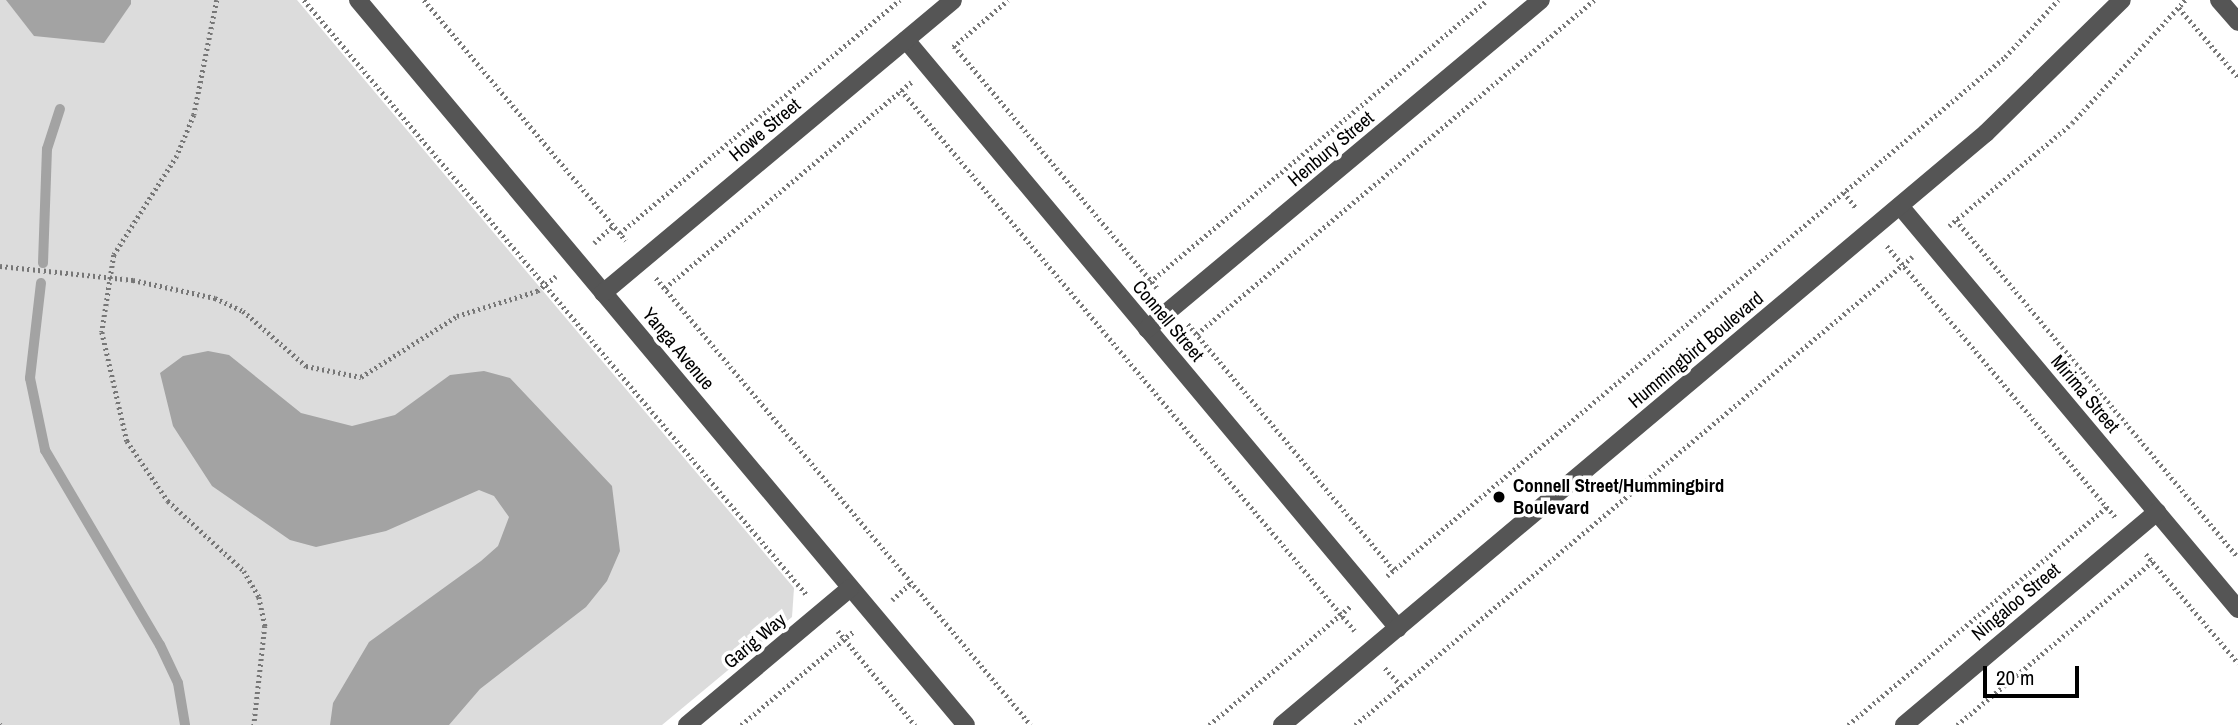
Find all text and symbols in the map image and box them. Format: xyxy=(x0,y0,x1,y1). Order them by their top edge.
street label: Howe Street xyxy=(725,94,805,166)
street label: Henbury Street xyxy=(1284,107,1378,191)
street label: Connell Street xyxy=(1128,276,1208,366)
street label: Hummingbird Boulevard xyxy=(1624,287,1768,413)
street label: Yanga Avenue xyxy=(637,303,719,395)
street label: Mirima Street xyxy=(2046,351,2124,437)
place label: Connell Street/Hummingbird Boulevard xyxy=(1513,475,1724,519)
marker: Connell Street/Hummingbird Boulevard xyxy=(1491,489,1507,505)
street label: Ningaloo Street xyxy=(1967,558,2065,646)
street label: Garig Way xyxy=(719,609,791,673)
scale bar xyxy=(1986,652,2082,696)
text: 20 m xyxy=(1996,663,2034,692)

